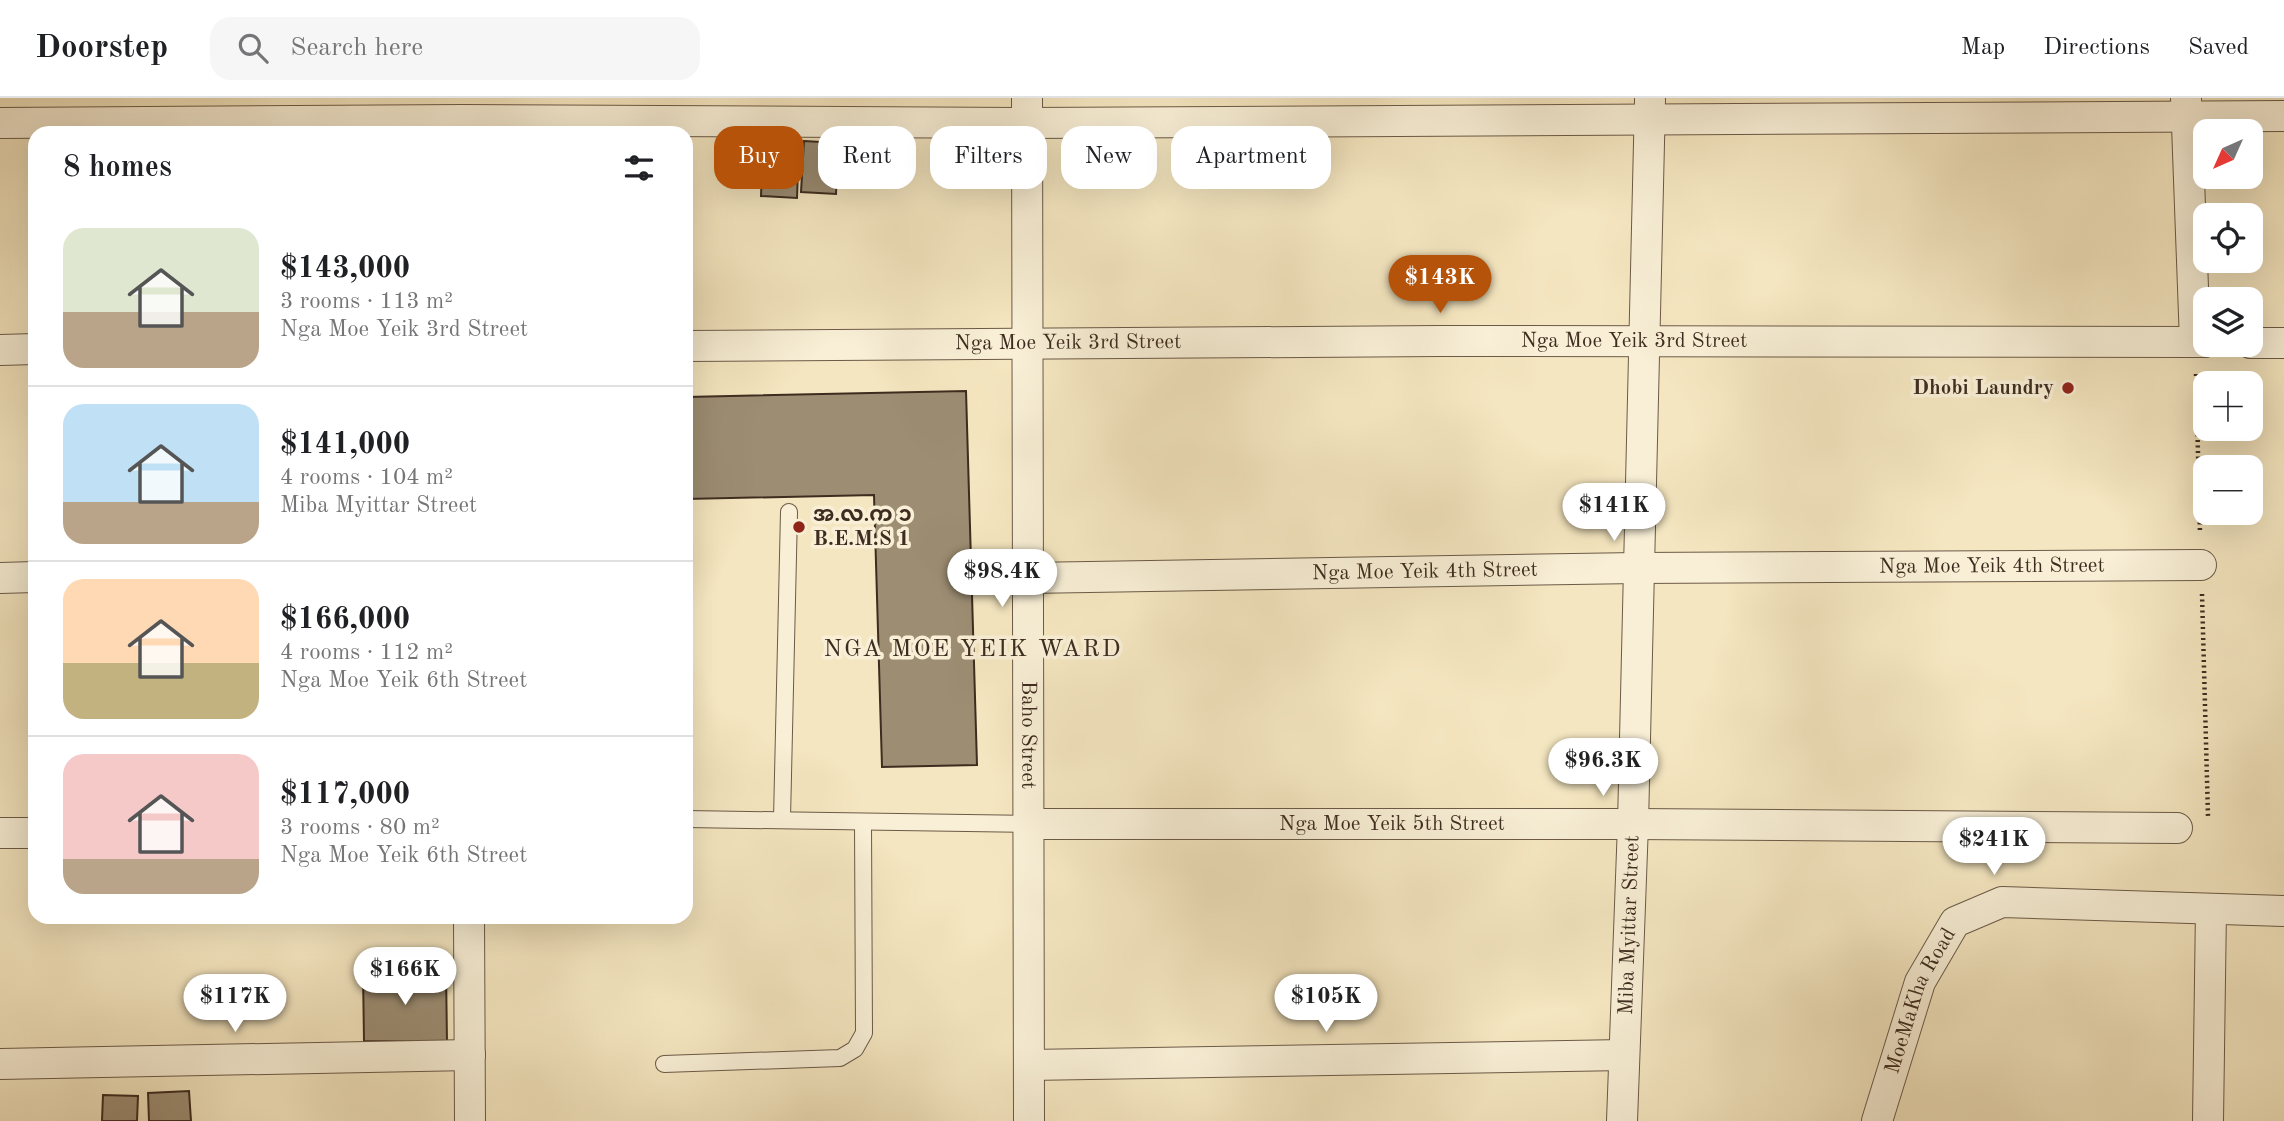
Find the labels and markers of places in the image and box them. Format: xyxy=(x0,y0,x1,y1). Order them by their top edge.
pin: $143K xyxy=(1391,256,1489,315)
place label: Dhobi Laundry xyxy=(1913,378,2054,399)
marker: Dhobi Laundry xyxy=(2060,380,2076,396)
pin: $141K xyxy=(1565,484,1663,543)
place label: အ.လ.က ၁ B.E.M.S 1 xyxy=(813,505,912,550)
marker: အ.လ.က ၁ B.E.M.S 1 xyxy=(791,519,807,535)
pin: $98.4K xyxy=(945,550,1059,609)
pin: $96.3K xyxy=(1546,738,1660,798)
pin: $241K xyxy=(1945,818,2043,877)
pin: $166K xyxy=(356,948,454,1007)
pin: $117K xyxy=(186,974,284,1034)
pin: $105K xyxy=(1277,974,1375,1034)

